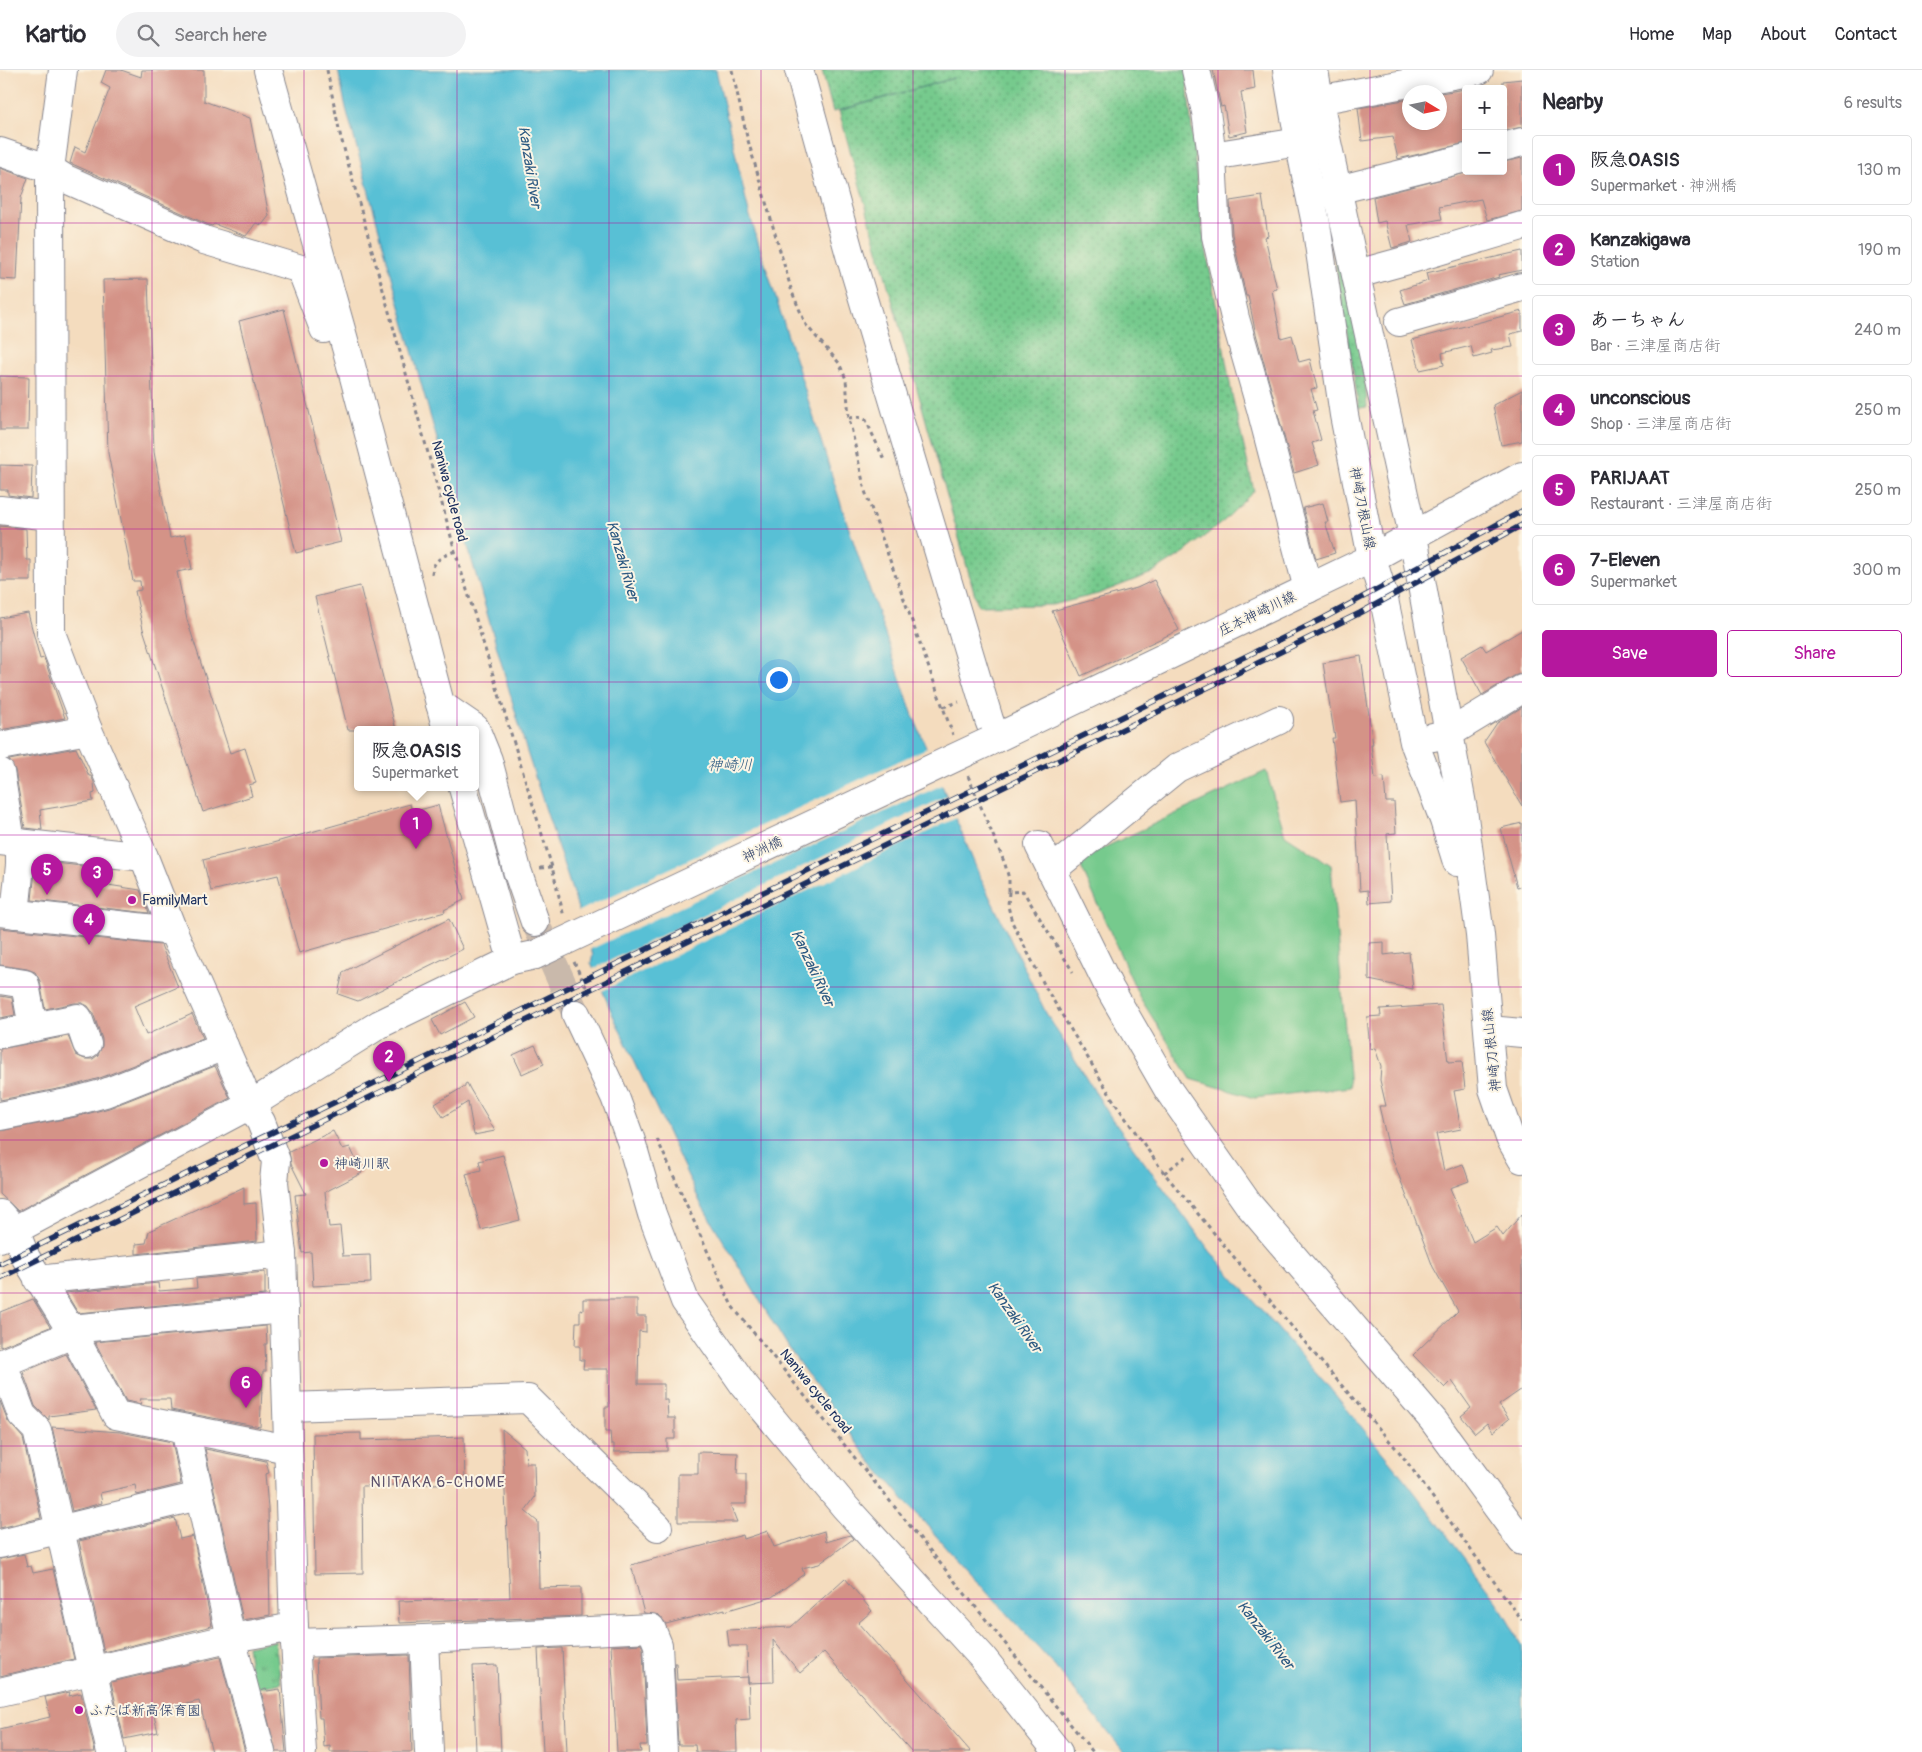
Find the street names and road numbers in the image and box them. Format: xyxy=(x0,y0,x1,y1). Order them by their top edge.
street label: Naniwa cycle road xyxy=(428,439,471,544)
street label: 神崎刀根山線 xyxy=(1346,465,1379,551)
street label: 庄本神崎川線 xyxy=(1216,587,1299,640)
street label: 神洲橋 xyxy=(740,833,785,866)
street label: 神崎刀根山線 xyxy=(1479,1007,1504,1093)
street label: Naniwa cycle road xyxy=(776,1346,855,1437)

